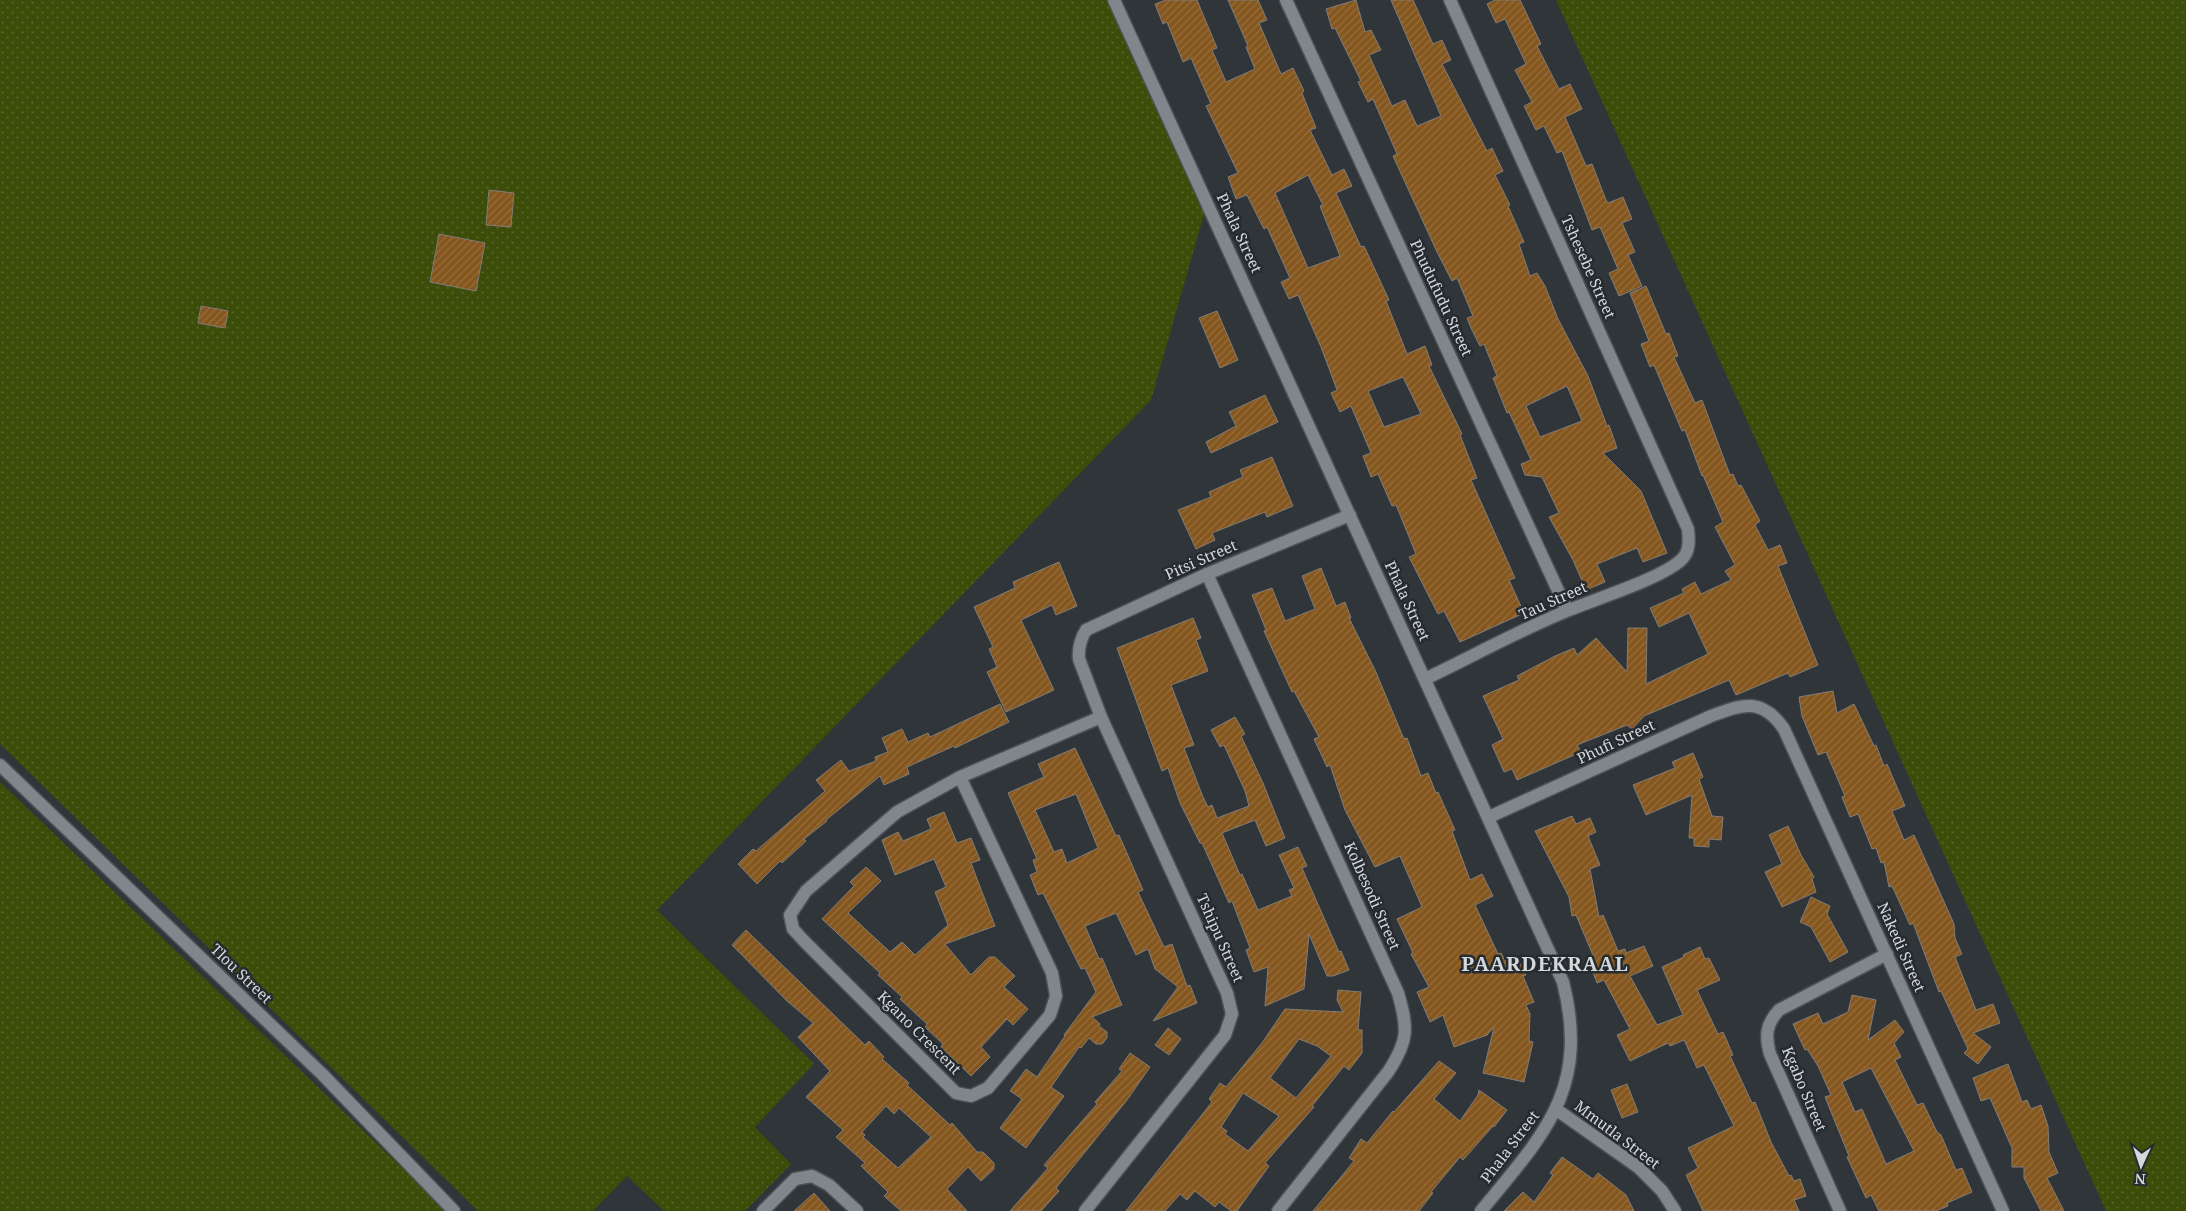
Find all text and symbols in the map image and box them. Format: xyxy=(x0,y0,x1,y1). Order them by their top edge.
street label: Phala Street xyxy=(1213,189,1267,276)
street label: Tshesebe Street xyxy=(1557,212,1621,321)
street label: Phudufudu Street xyxy=(1406,236,1478,359)
street label: Pitsi Street xyxy=(1162,534,1240,584)
street label: Phala Street xyxy=(1381,557,1435,644)
street label: Tau Street xyxy=(1515,576,1590,624)
street label: Phufi Street xyxy=(1573,714,1658,768)
street label: Kolbesodi Street xyxy=(1340,839,1406,953)
street label: Tshipu Street xyxy=(1193,890,1249,985)
street label: Nakedi Street xyxy=(1873,899,1931,995)
street label: Tlou Street xyxy=(207,939,277,1007)
district label: PAARDEKRAAL xyxy=(1461,950,1629,977)
street label: Kgano Crescent xyxy=(874,986,966,1078)
street label: Kgabo Street xyxy=(1778,1043,1832,1134)
street label: Mmutla Street xyxy=(1571,1096,1664,1173)
street label: Phala Street xyxy=(1475,1106,1543,1187)
north arrow xyxy=(2116,1141,2166,1191)
text: N xyxy=(2134,1170,2146,1189)

